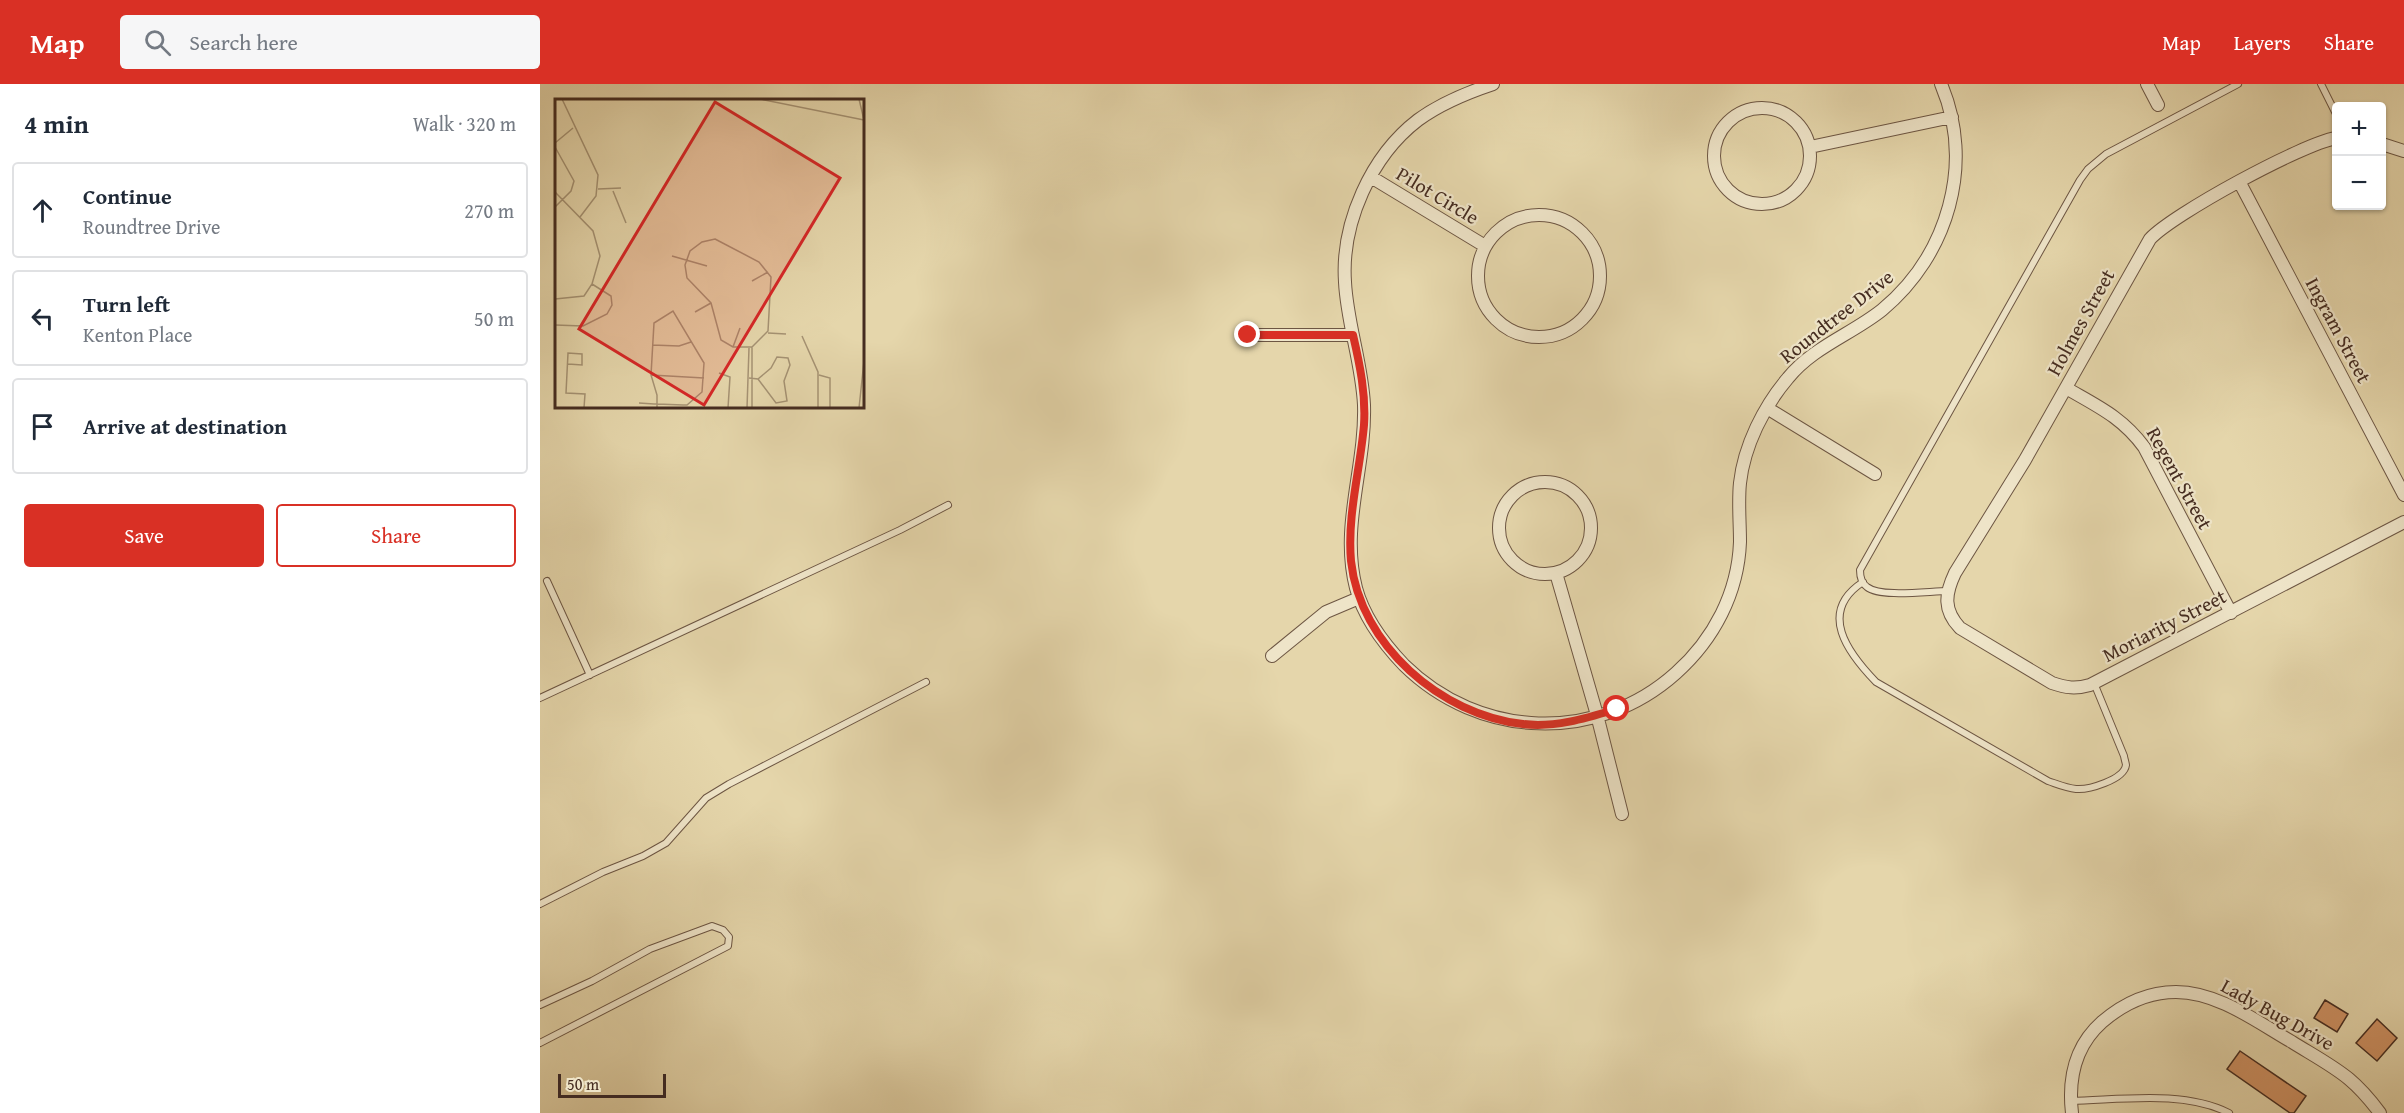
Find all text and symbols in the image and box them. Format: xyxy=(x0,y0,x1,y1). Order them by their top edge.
search box xyxy=(120,15,540,69)
text: Map xyxy=(30,22,84,63)
icon: search xyxy=(141,26,174,59)
text: Search here xyxy=(189,26,298,58)
text: Map xyxy=(2162,27,2201,58)
text: Layers xyxy=(2234,27,2291,58)
text: Share xyxy=(2324,27,2374,58)
inset map xyxy=(555,99,864,408)
map controls xyxy=(2332,102,2386,210)
button: + xyxy=(2332,102,2386,156)
text: 4 min xyxy=(24,104,89,143)
text: Walk · 320 m xyxy=(413,109,516,138)
button: − xyxy=(2332,156,2386,210)
street label: Pilot Circle xyxy=(1391,159,1485,231)
text: Continue xyxy=(83,180,172,212)
icon: ahead xyxy=(26,194,59,227)
text: 270 m xyxy=(464,196,514,225)
text: Roundtree Drive xyxy=(83,212,221,241)
street label: Roundtree Drive xyxy=(1773,262,1899,370)
street label: Holmes Street xyxy=(2039,263,2121,381)
street label: Ingram Street xyxy=(2299,272,2379,388)
text: Turn left xyxy=(83,288,170,320)
icon: left xyxy=(26,302,59,335)
text: 50 m xyxy=(474,304,514,333)
text: Kenton Place xyxy=(83,320,192,349)
route end xyxy=(1234,321,1260,347)
icon: arrive xyxy=(26,410,59,443)
text: Arrive at destination xyxy=(83,410,287,442)
street label: Regent Street xyxy=(2140,421,2220,535)
button: Save xyxy=(24,504,264,567)
button: Share xyxy=(276,504,516,567)
street label: Moriarity Street xyxy=(2097,581,2231,669)
route start xyxy=(1603,695,1629,721)
street label: Lady Bug Drive xyxy=(2216,971,2340,1057)
scale bar xyxy=(558,1071,666,1098)
text: 50 m xyxy=(567,1072,599,1096)

